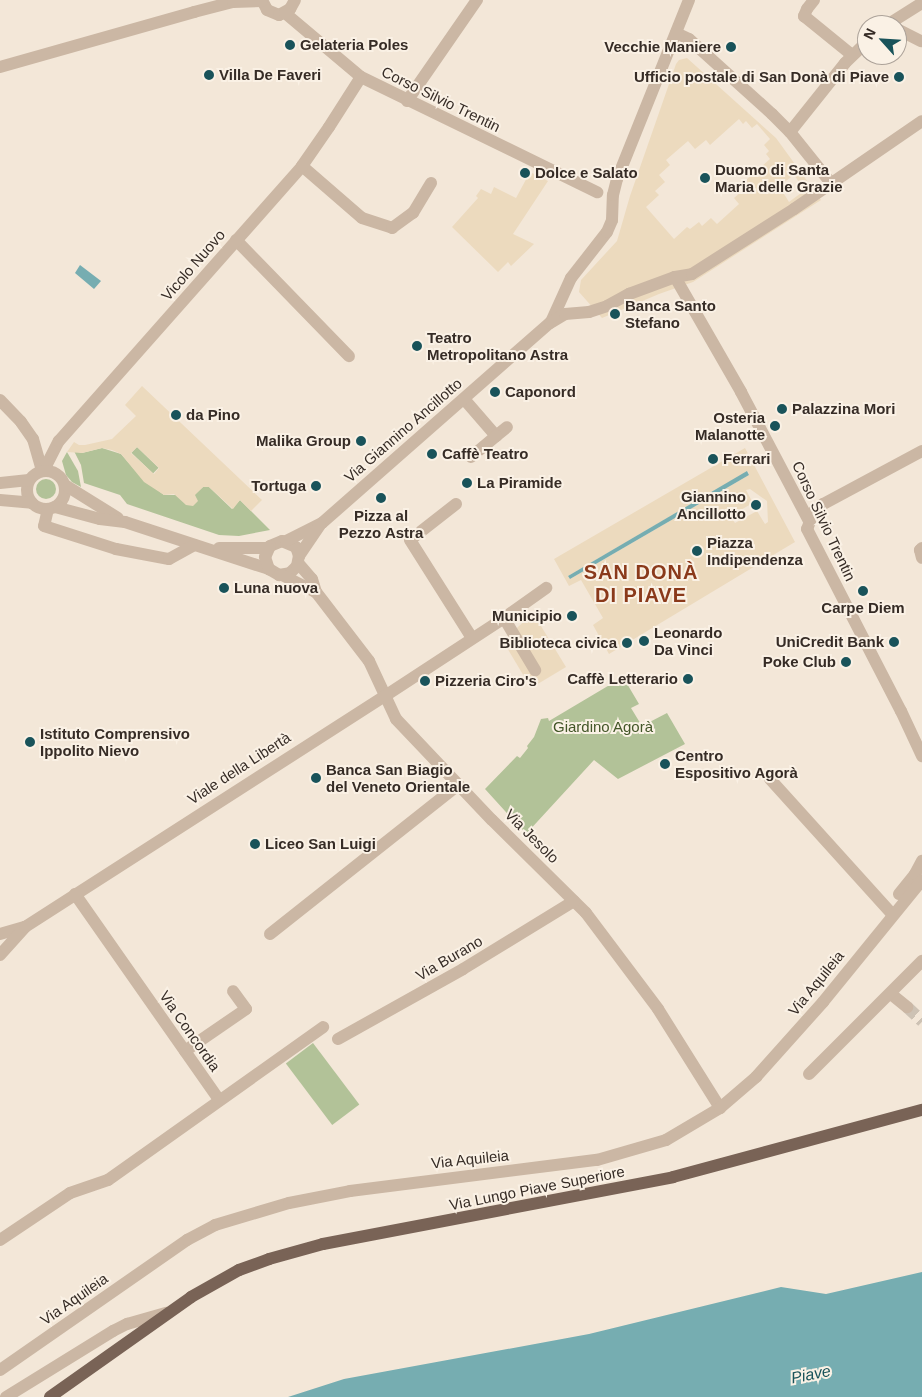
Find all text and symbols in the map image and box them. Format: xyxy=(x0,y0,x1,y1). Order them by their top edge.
north arrow xyxy=(857,15,907,65)
text: N xyxy=(860,26,879,42)
place label: Gelateria Poles xyxy=(300,36,408,54)
place label: Vecchie Maniere xyxy=(604,38,721,56)
marker: Gelateria Poles xyxy=(284,39,296,51)
marker: Vecchie Maniere xyxy=(725,41,737,53)
street label: Corso Silvio Trentin xyxy=(378,62,504,136)
place label: Villa De Faveri xyxy=(219,66,321,84)
place label: Ufficio postale di San Donà di Piave xyxy=(634,68,889,86)
marker: Villa De Faveri xyxy=(203,69,215,81)
marker: Ufficio postale di San Donà di Piave xyxy=(893,71,905,83)
place label: Duomo di Santa Maria delle Grazie xyxy=(715,160,843,195)
place label: Dolce e Salato xyxy=(535,164,638,182)
marker: Dolce e Salato xyxy=(519,167,531,179)
marker: Duomo di Santa Maria delle Grazie xyxy=(699,172,711,184)
street label: Vicolo Nuovo xyxy=(157,226,229,304)
place label: Banca Santo Stefano xyxy=(625,296,716,331)
marker: Banca Santo Stefano xyxy=(609,308,621,320)
place label: Teatro Metropolitano Astra xyxy=(427,328,569,363)
marker: Teatro Metropolitano Astra xyxy=(411,340,423,352)
street label: Via Giannino Ancillotto xyxy=(340,374,466,486)
place label: Caponord xyxy=(505,383,576,401)
marker: Caponord xyxy=(489,386,501,398)
place label: Palazzina Mori xyxy=(792,400,895,418)
marker: Palazzina Mori xyxy=(776,403,788,415)
place label: da Pino xyxy=(186,406,240,424)
place label: Osteria Malanotte xyxy=(695,408,765,443)
marker: da Pino xyxy=(170,409,182,421)
marker: Osteria Malanotte xyxy=(769,420,781,432)
place label: Malika Group xyxy=(256,432,351,450)
marker: Malika Group xyxy=(355,435,367,447)
place label: Caffè Teatro xyxy=(442,445,528,463)
marker: Caffè Teatro xyxy=(426,448,438,460)
place label: Ferrari xyxy=(723,450,771,468)
marker: Ferrari xyxy=(707,453,719,465)
street label: Corso Silvio Trentin xyxy=(788,458,860,584)
place label: La Piramide xyxy=(477,474,562,492)
place label: Tortuga xyxy=(251,477,306,495)
marker: La Piramide xyxy=(461,477,473,489)
marker: Tortuga xyxy=(310,480,322,492)
place label: Giannino Ancillotto xyxy=(677,487,746,522)
marker: Pizza al Pezzo Astra xyxy=(375,492,387,504)
marker: Giannino Ancillotto xyxy=(750,499,762,511)
place label: Pizza al Pezzo Astra xyxy=(338,506,424,541)
place label: Piazza Indipendenza xyxy=(707,533,803,568)
marker: Piazza Indipendenza xyxy=(691,545,703,557)
district label: SAN DONÀ DI PIAVE xyxy=(583,561,699,608)
place label: Luna nuova xyxy=(234,579,318,597)
marker: Luna nuova xyxy=(218,582,230,594)
marker: Carpe Diem xyxy=(857,585,869,597)
place label: Carpe Diem xyxy=(821,599,905,617)
place label: Municipio xyxy=(492,607,562,625)
marker: Municipio xyxy=(566,610,578,622)
place label: Leonardo Da Vinci xyxy=(654,623,722,658)
place label: UniCredit Bank xyxy=(776,633,884,651)
place label: Biblioteca civica xyxy=(499,634,617,652)
marker: Leonardo Da Vinci xyxy=(638,635,650,647)
marker: UniCredit Bank xyxy=(888,636,900,648)
marker: Biblioteca civica xyxy=(621,637,633,649)
place label: Poke Club xyxy=(763,653,836,671)
marker: Poke Club xyxy=(840,656,852,668)
place label: Caffè Letterario xyxy=(567,670,678,688)
place label: Pizzeria Ciro's xyxy=(435,672,537,690)
marker: Caffè Letterario xyxy=(682,673,694,685)
marker: Pizzeria Ciro's xyxy=(419,675,431,687)
park label: Giardino Agorà xyxy=(553,718,653,736)
place label: Istituto Comprensivo Ippolito Nievo xyxy=(40,724,190,759)
street label: Viale della Libertà xyxy=(184,728,294,808)
marker: Istituto Comprensivo Ippolito Nievo xyxy=(24,736,36,748)
place label: Centro Espositivo Agorà xyxy=(675,746,798,781)
marker: Centro Espositivo Agorà xyxy=(659,758,671,770)
place label: Banca San Biagio del Veneto Orientale xyxy=(326,760,470,795)
marker: Banca San Biagio del Veneto Orientale xyxy=(310,772,322,784)
street label: Via Jesolo xyxy=(501,805,563,867)
place label: Liceo San Luigi xyxy=(265,835,376,853)
marker: Liceo San Luigi xyxy=(249,838,261,850)
street label: Via Burano xyxy=(412,932,486,984)
street label: Via Aquileia xyxy=(784,947,848,1019)
street label: Via Concordia xyxy=(156,987,224,1075)
street label: Via Aquileia xyxy=(430,1146,510,1172)
street label: Via Lungo Piave Superiore xyxy=(448,1162,626,1214)
street label: Via Aquileia xyxy=(37,1269,111,1329)
water label: Piave xyxy=(790,1362,832,1388)

